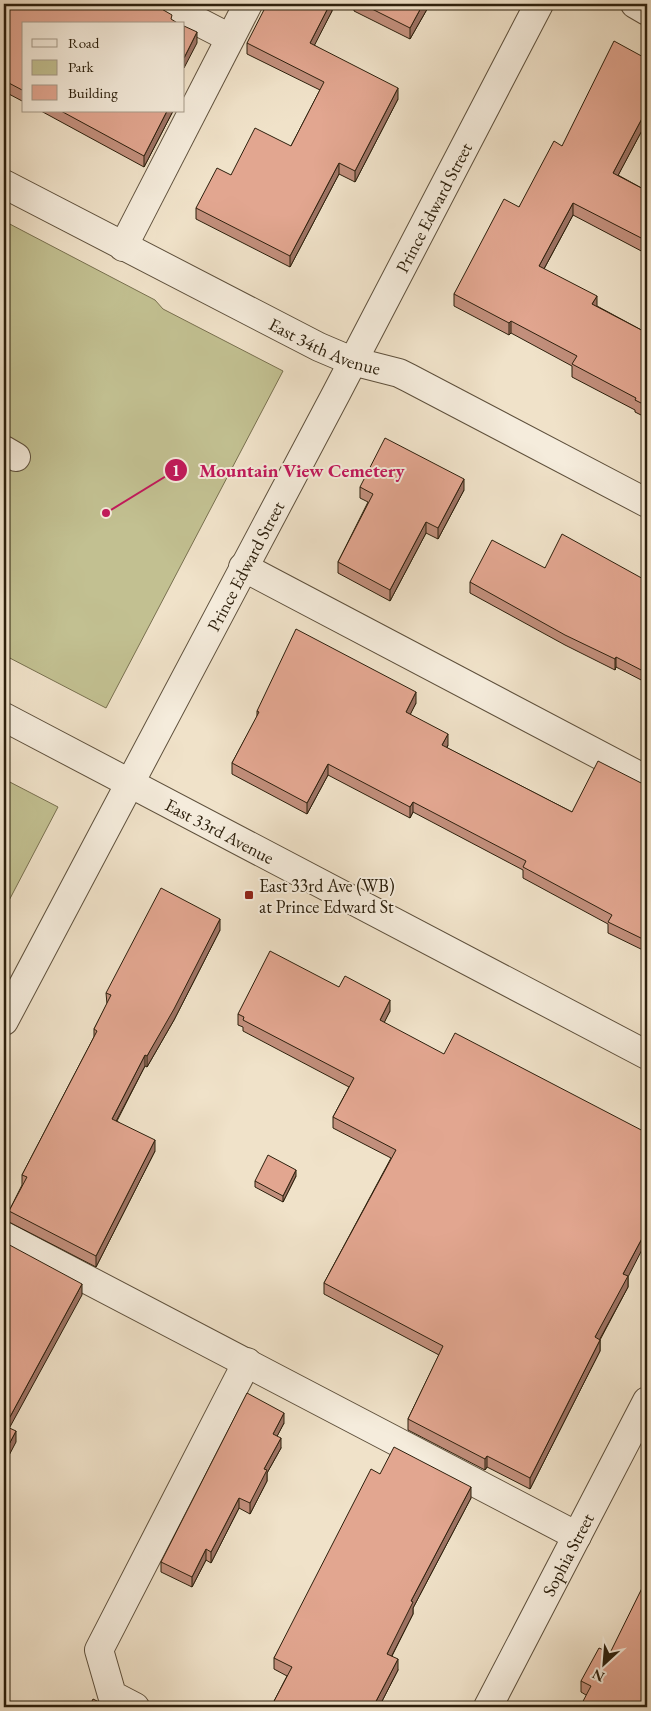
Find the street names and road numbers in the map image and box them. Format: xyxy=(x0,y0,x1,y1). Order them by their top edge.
street label: Prince Edward Street xyxy=(390,138,477,276)
street label: East 34th Avenue xyxy=(265,312,383,379)
street label: Prince Edward Street xyxy=(201,497,289,635)
street label: East 33rd Avenue xyxy=(162,792,278,869)
street label: Sophia Street xyxy=(536,1509,599,1600)

